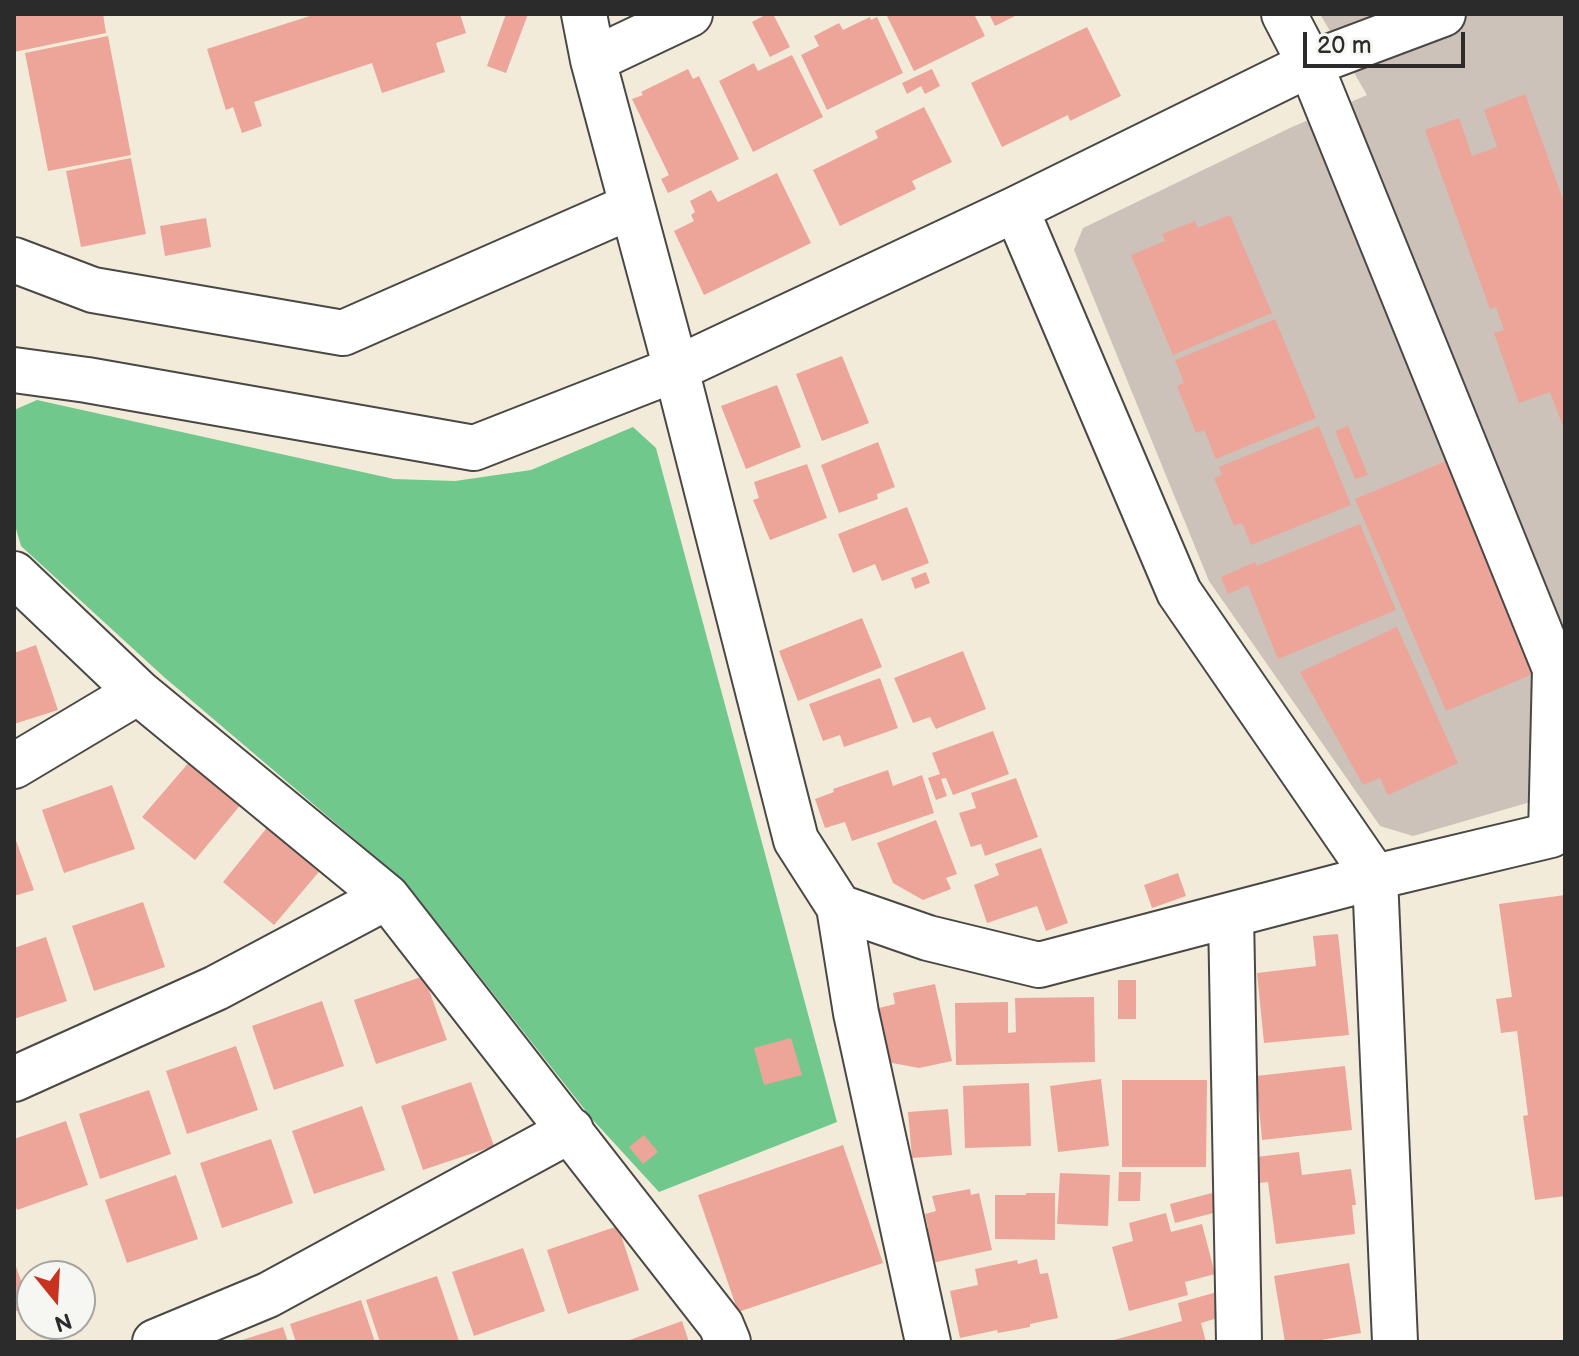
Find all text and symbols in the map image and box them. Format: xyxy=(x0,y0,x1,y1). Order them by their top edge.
scale bar xyxy=(1307,16,1469,66)
text: 20 m xyxy=(1317,31,1372,60)
north arrow xyxy=(16,1260,96,1340)
text: N xyxy=(51,1306,75,1337)

